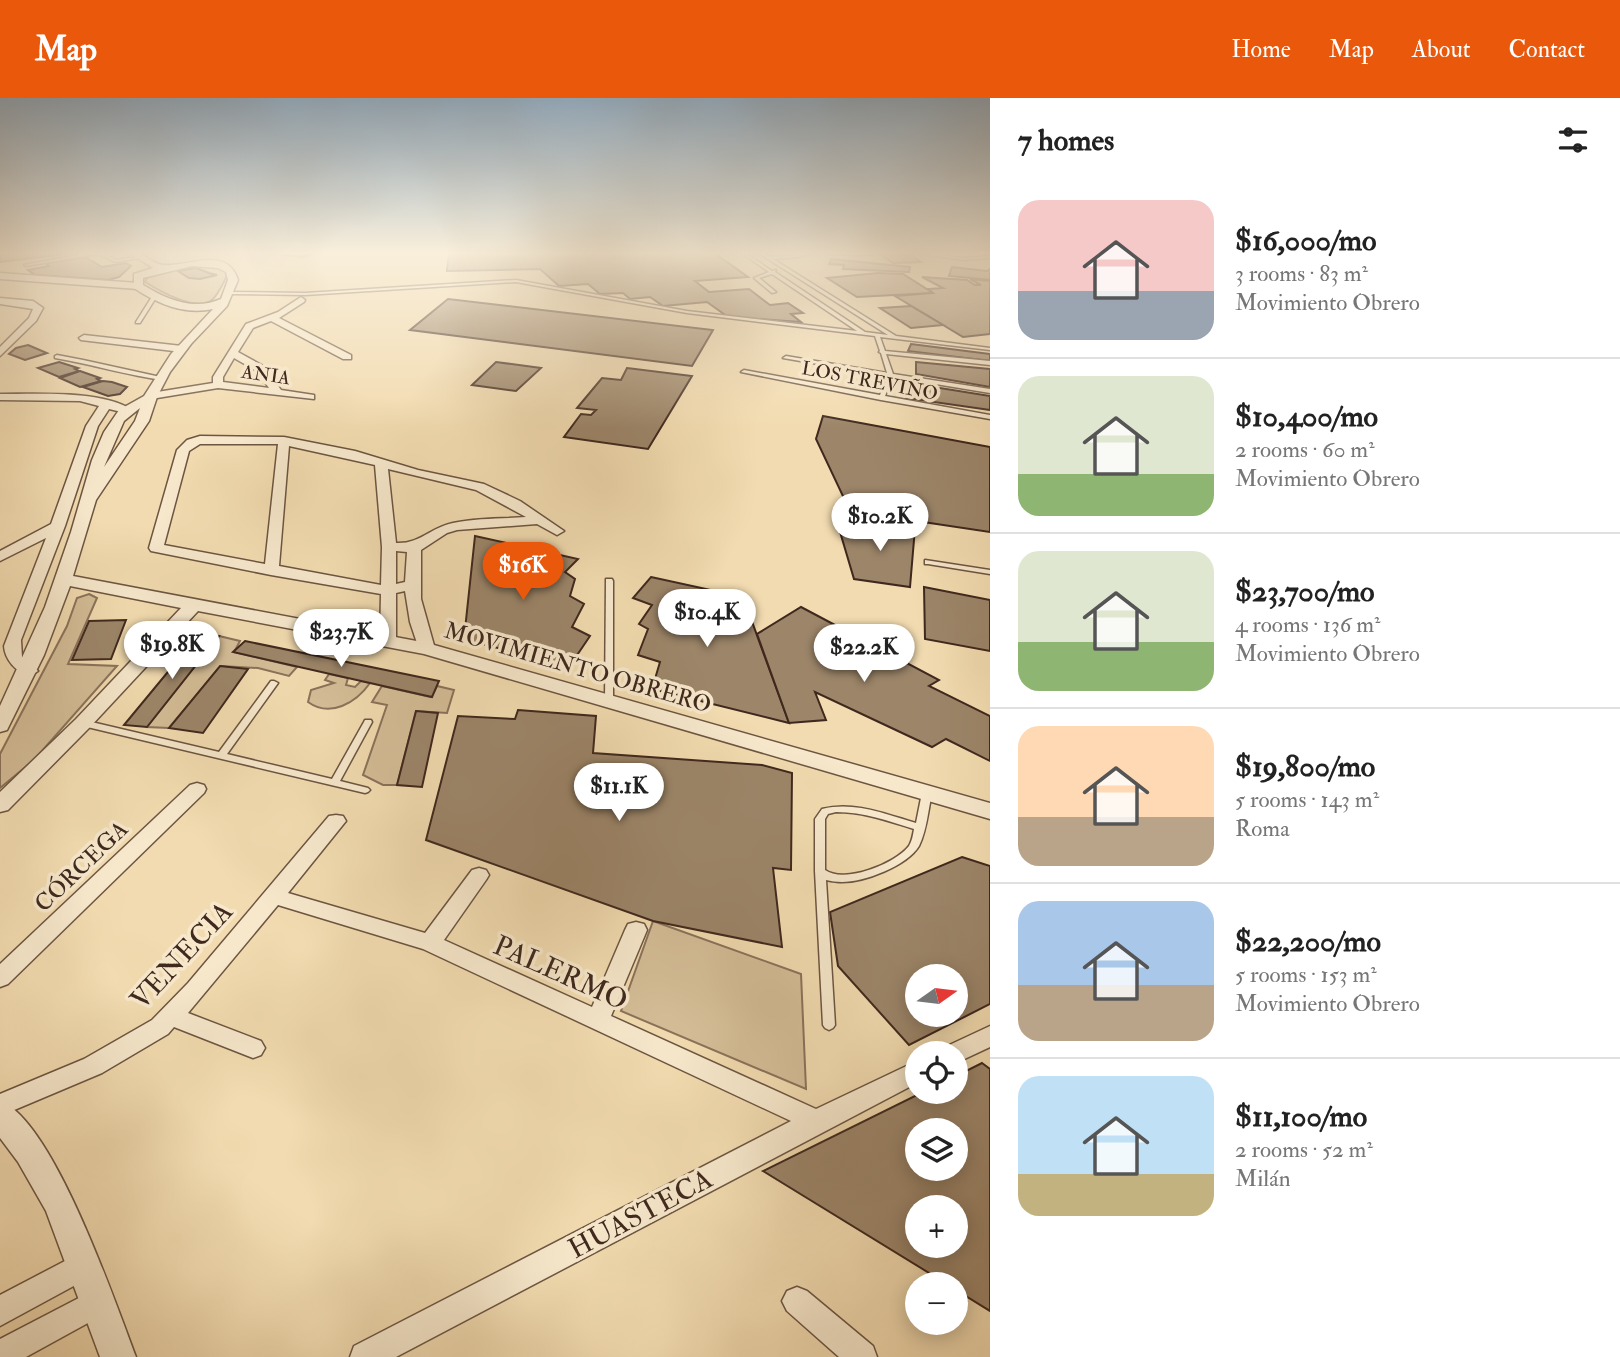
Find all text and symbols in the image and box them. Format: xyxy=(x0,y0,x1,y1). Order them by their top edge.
text: Map xyxy=(35,29,97,70)
text: Home xyxy=(1231,34,1291,65)
text: Map xyxy=(1329,34,1374,65)
text: About xyxy=(1412,34,1471,65)
text: Contact xyxy=(1509,34,1585,65)
icon: filters xyxy=(1554,121,1592,159)
text: 7 homes xyxy=(1018,122,1114,159)
text: $16,000/mo xyxy=(1235,222,1376,259)
icon: home xyxy=(1074,228,1158,312)
text: 3 rooms · 83 m² xyxy=(1235,259,1368,288)
text: Movimiento Obrero xyxy=(1235,288,1420,317)
street label: LOS TREVIÑO xyxy=(800,354,940,406)
street label: ANIA xyxy=(239,360,292,390)
text: $10,400/mo xyxy=(1235,398,1378,435)
icon: home xyxy=(1074,404,1158,488)
text: 2 rooms · 60 m² xyxy=(1235,435,1375,464)
text: Movimiento Obrero xyxy=(1235,464,1420,493)
pin: $10.2K xyxy=(823,494,937,553)
text: $10.2K xyxy=(847,501,913,530)
pin: $16K xyxy=(482,542,564,602)
text: $16K xyxy=(499,550,547,579)
text: $23,700/mo xyxy=(1235,573,1375,610)
icon: home xyxy=(1074,579,1158,663)
pin: $10.4K xyxy=(650,589,764,649)
text: $10.4K xyxy=(674,597,740,626)
pin: $23.7K xyxy=(284,610,398,669)
text: 4 rooms · 136 m² xyxy=(1235,610,1381,639)
street label: MOVIMIENTO OBRERO xyxy=(441,615,715,719)
text: $23.7K xyxy=(309,617,373,646)
pin: $19.8K xyxy=(115,622,229,681)
pin: $22.2K xyxy=(807,624,921,684)
text: $19.8K xyxy=(140,629,204,658)
text: $22.2K xyxy=(830,632,898,661)
text: Movimiento Obrero xyxy=(1235,639,1420,668)
text: $19,800/mo xyxy=(1235,748,1375,785)
icon: home xyxy=(1074,754,1158,838)
pin: $11.1K xyxy=(562,764,676,823)
text: $11.1K xyxy=(590,771,648,800)
text: 5 rooms · 143 m² xyxy=(1235,785,1379,814)
street label: CÓRCEGA xyxy=(29,814,134,918)
text: Roma xyxy=(1235,814,1290,843)
street label: VENECIA xyxy=(123,895,241,1017)
text: $22,200/mo xyxy=(1235,923,1381,960)
street label: PALERMO xyxy=(488,928,633,1019)
icon: home xyxy=(1074,929,1158,1013)
text: 5 rooms · 153 m² xyxy=(1235,960,1377,989)
north arrow xyxy=(905,964,968,1027)
map controls xyxy=(905,964,968,1335)
text: Movimiento Obrero xyxy=(1235,989,1420,1018)
button: locate xyxy=(905,1041,968,1104)
text: $11,100/mo xyxy=(1235,1098,1367,1135)
icon: home xyxy=(1074,1104,1158,1188)
button: layers xyxy=(905,1118,968,1181)
text: 2 rooms · 52 m² xyxy=(1235,1135,1373,1164)
street label: HUASTECA xyxy=(563,1162,719,1267)
text: Milán xyxy=(1235,1164,1291,1193)
button: + xyxy=(905,1195,968,1258)
button: − xyxy=(905,1272,968,1335)

